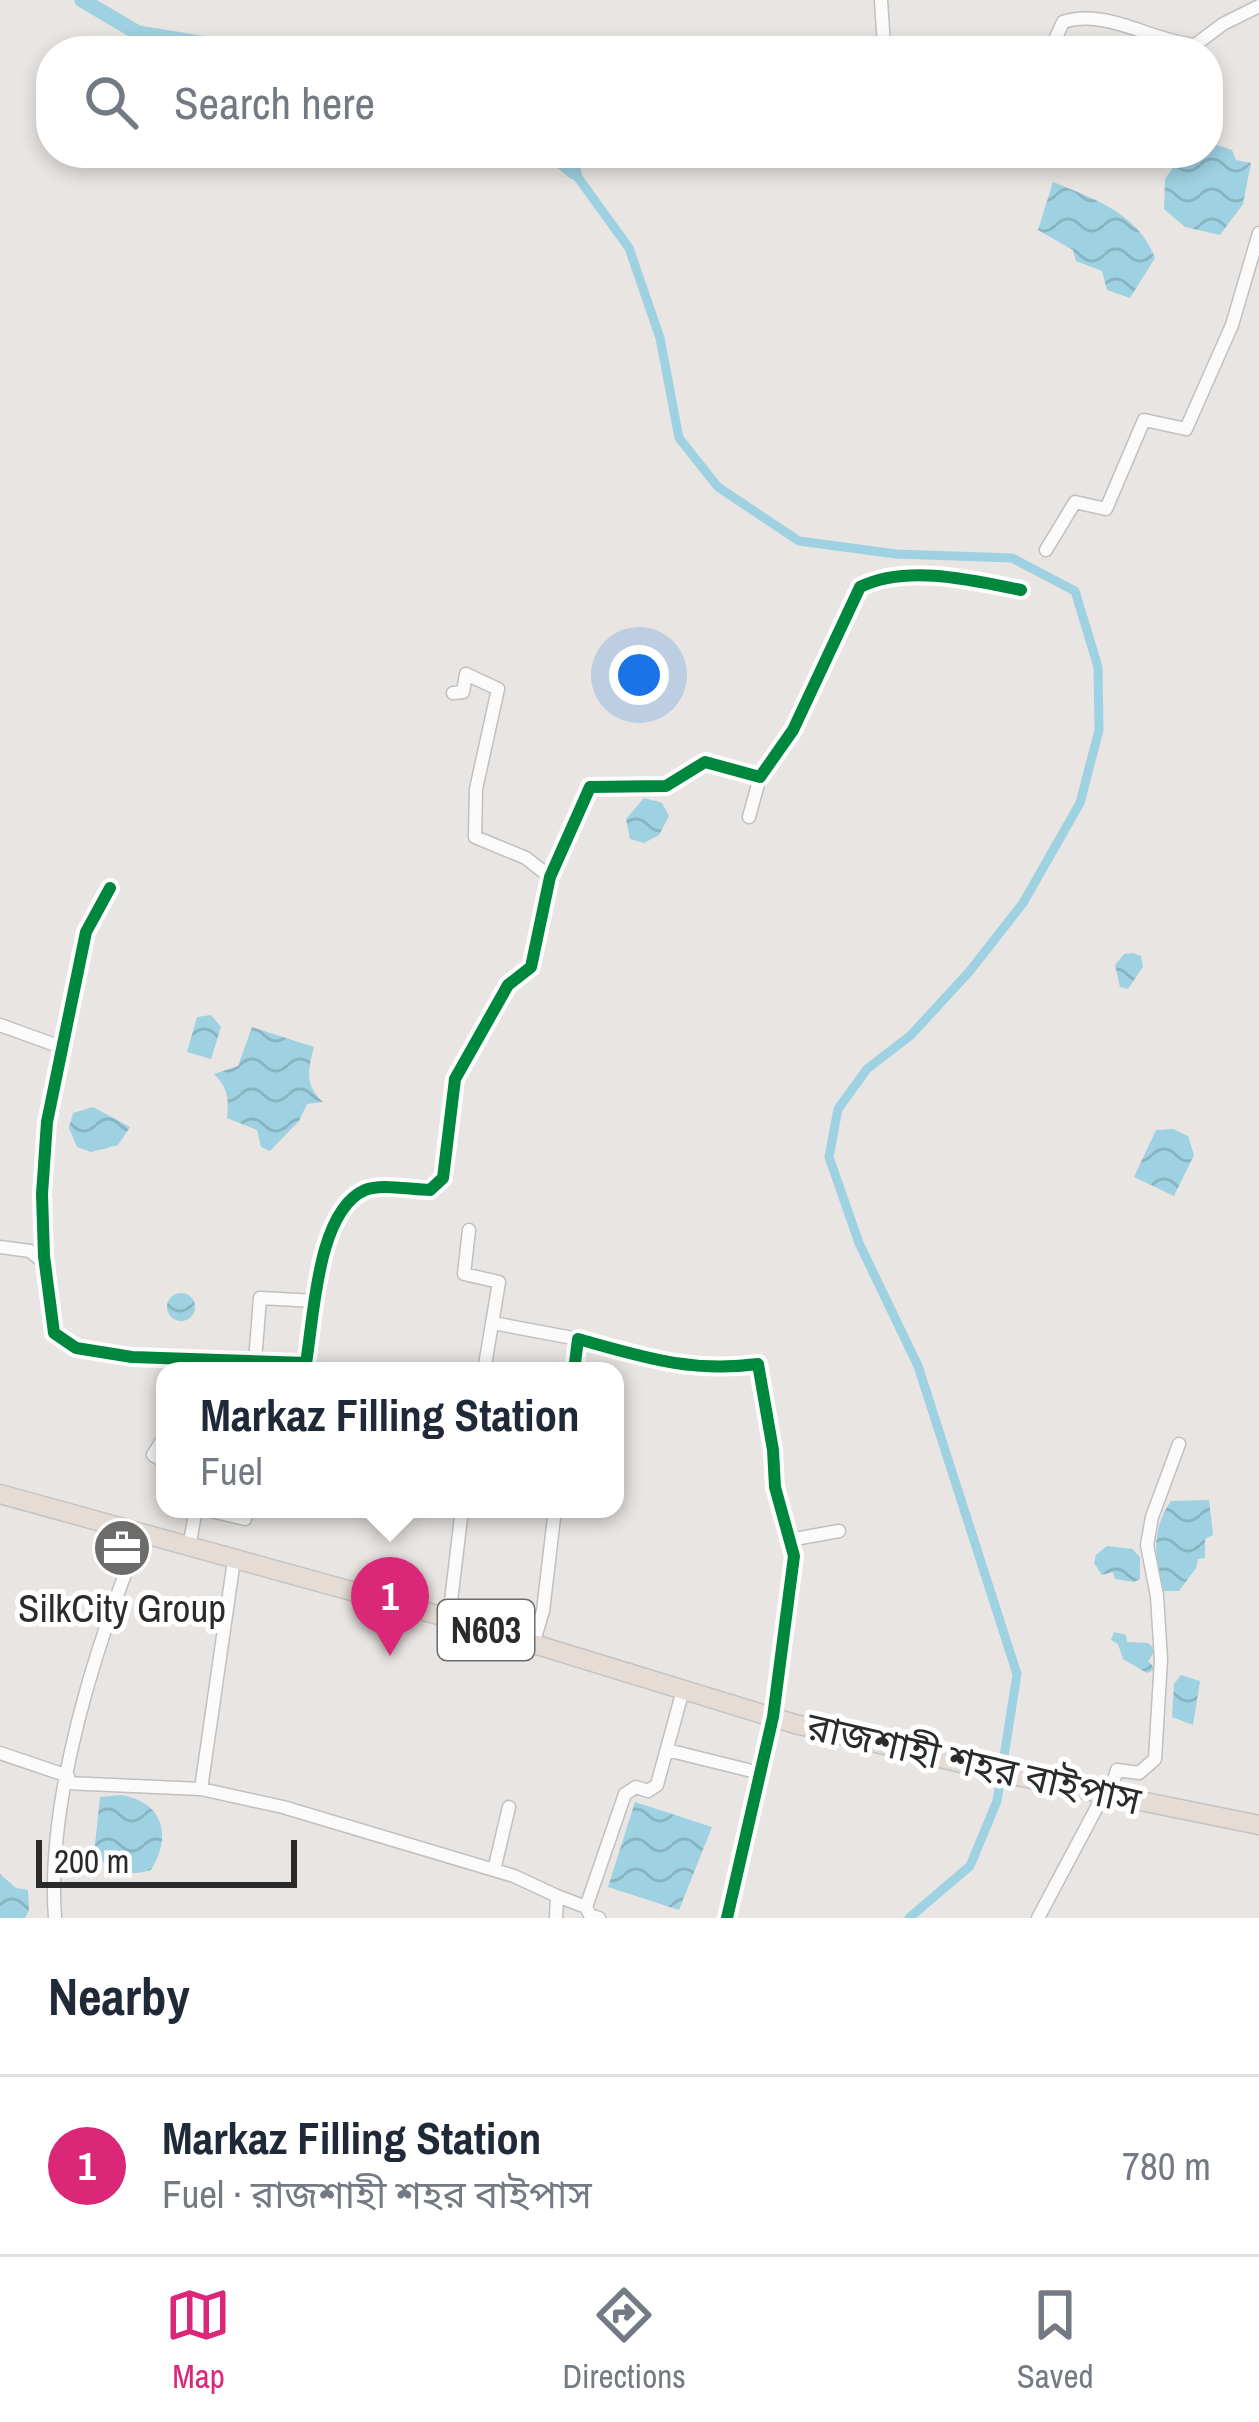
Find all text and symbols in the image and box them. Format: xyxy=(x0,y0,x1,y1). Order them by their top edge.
search box xyxy=(36,36,1223,168)
icon: search xyxy=(78,69,144,135)
text: Search here xyxy=(174,72,375,133)
your location xyxy=(609,645,669,705)
popup xyxy=(156,1362,624,1518)
text: Markaz Filling Station xyxy=(200,1384,580,1445)
text: Fuel xyxy=(200,1445,263,1497)
office icon: SilkCity Group xyxy=(91,1517,153,1579)
pin: 1 xyxy=(351,1557,429,1656)
place label: SilkCity Group xyxy=(18,1582,226,1634)
road number: N603 xyxy=(438,1600,534,1660)
street label: রাজশাহী শহর বাইপাস xyxy=(801,1699,1147,1827)
scale bar xyxy=(36,1834,297,1887)
text: 200 m xyxy=(54,1839,129,1883)
text: Nearby xyxy=(48,1962,190,2031)
text: Markaz Filling Station xyxy=(162,2107,541,2168)
text: 1 xyxy=(78,2140,96,2192)
text: 780 m xyxy=(1122,2140,1211,2192)
text: Fuel · রাজশাহী শহর বাইপাস xyxy=(162,2168,592,2220)
tab: Map xyxy=(165,2282,231,2398)
tab: Directions xyxy=(562,2282,686,2398)
tab: Saved xyxy=(1017,2282,1093,2398)

